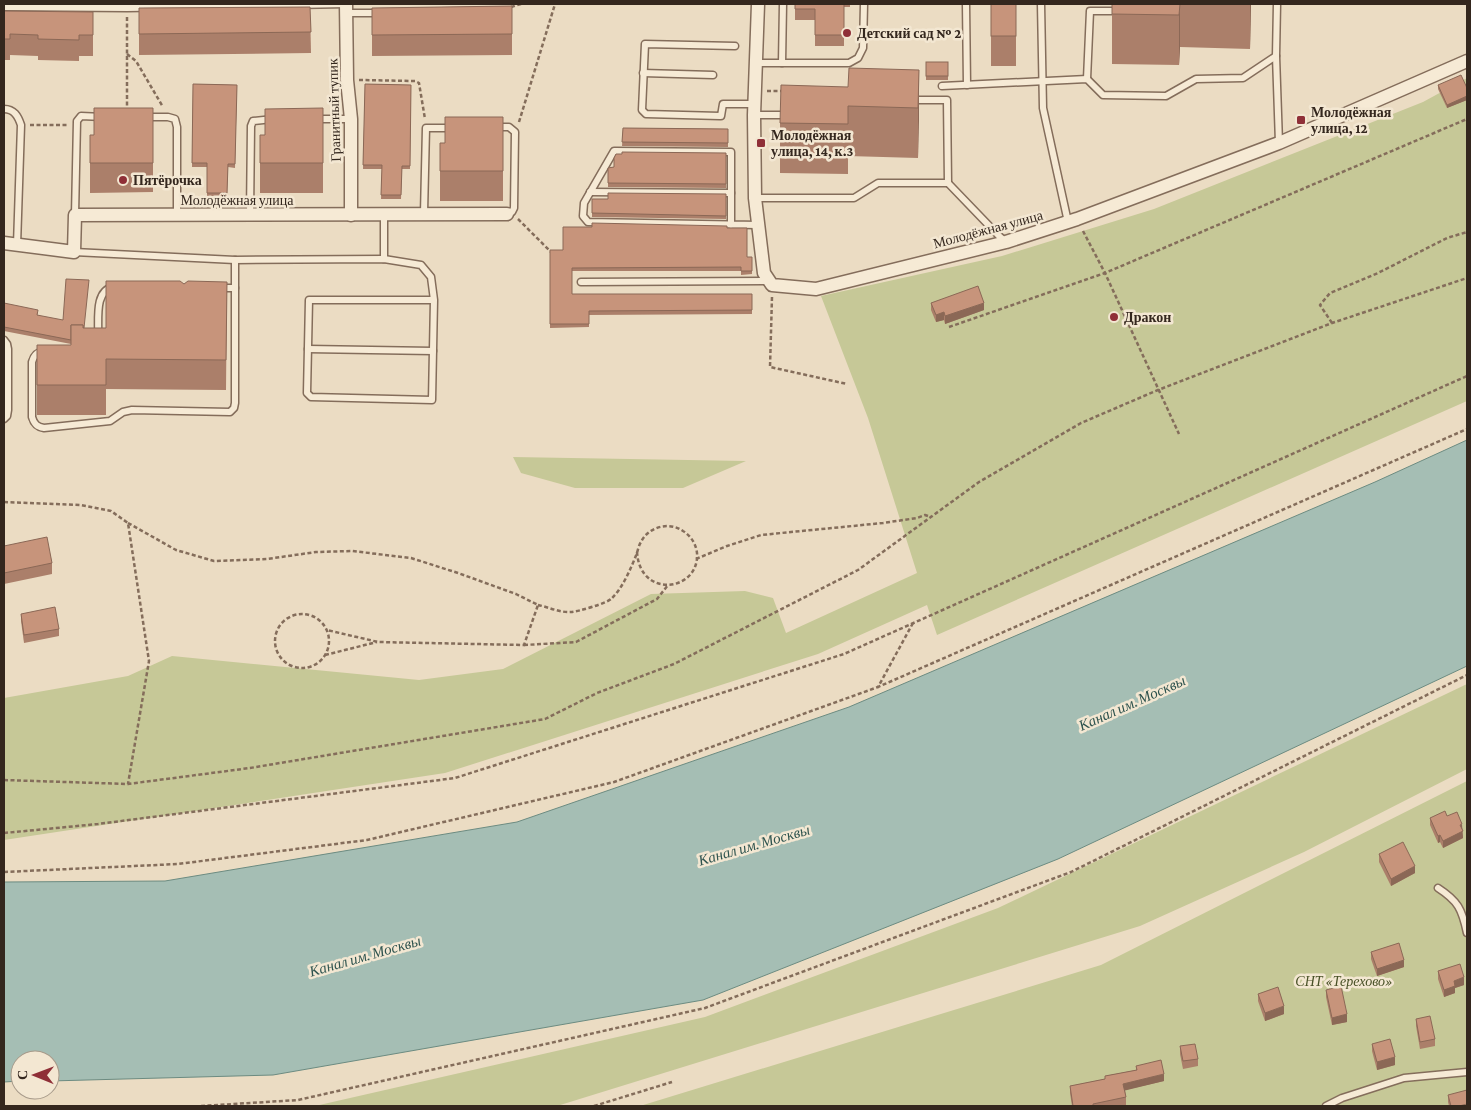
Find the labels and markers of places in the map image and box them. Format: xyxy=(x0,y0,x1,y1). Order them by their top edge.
place label: Детский сад № 2 xyxy=(857,25,961,41)
marker: Детский сад № 2 xyxy=(841,27,853,39)
place label: Молодёжная улица, 12 xyxy=(1311,104,1392,137)
marker: Молодёжная улица, 12 xyxy=(1295,114,1307,126)
place label: Молодёжная улица, 14, к.3 xyxy=(771,127,854,160)
marker: Молодёжная улица, 14, к.3 xyxy=(755,137,767,149)
place label: Пятёрочка xyxy=(133,172,202,188)
marker: Пятёрочка xyxy=(117,174,129,186)
place label: Дракон xyxy=(1124,309,1171,325)
marker: Дракон xyxy=(1108,311,1120,323)

